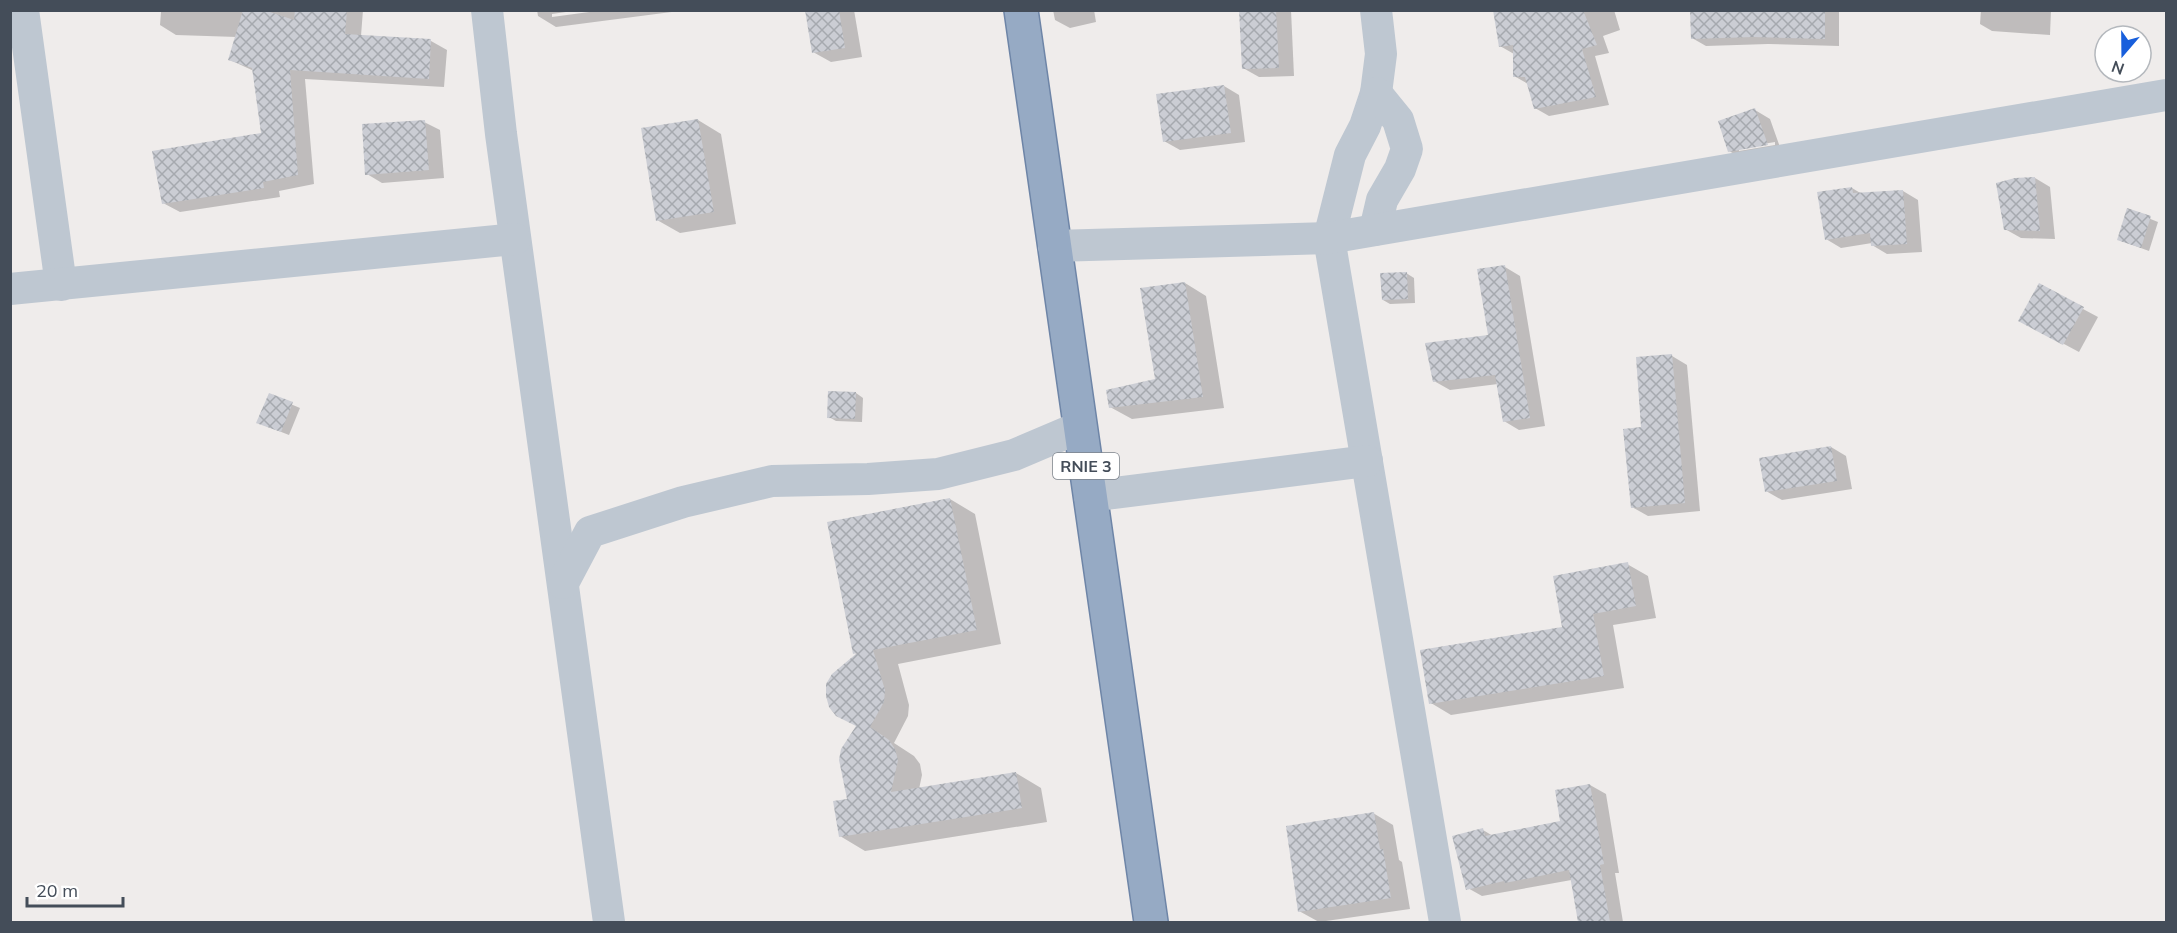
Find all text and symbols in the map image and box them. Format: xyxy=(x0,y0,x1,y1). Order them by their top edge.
north arrow xyxy=(2093,24,2153,84)
text: N xyxy=(2109,57,2127,80)
road number: RNIE 3 xyxy=(1053,453,1119,479)
scale bar xyxy=(27,870,123,908)
text: 20 m xyxy=(36,879,78,902)

